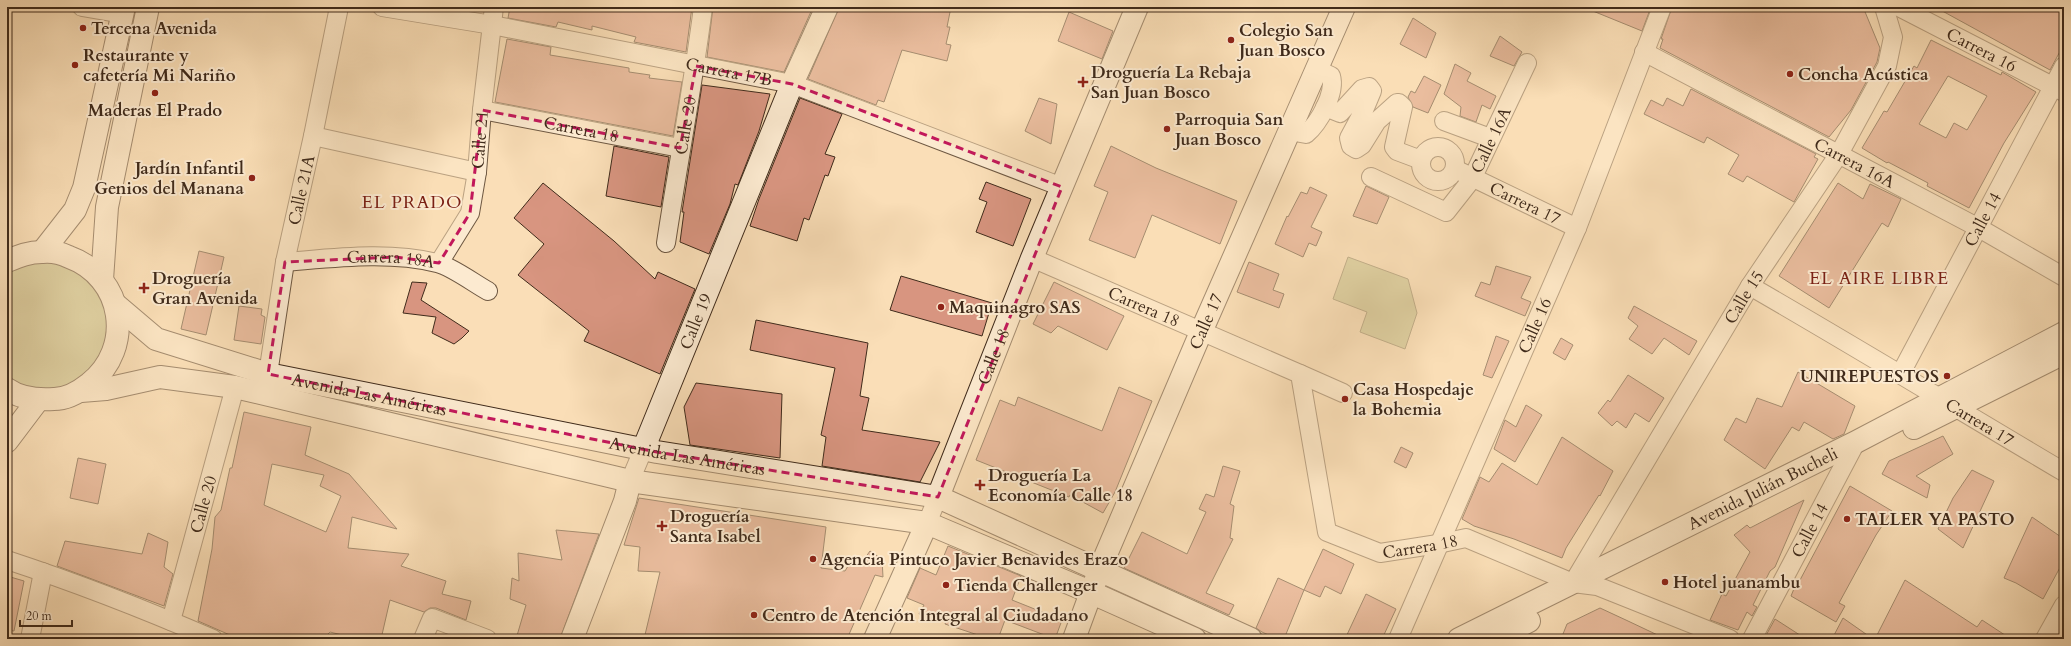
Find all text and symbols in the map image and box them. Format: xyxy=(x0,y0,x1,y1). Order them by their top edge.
place label: Tercena Avenida xyxy=(91,17,218,40)
place label: Colegio San Juan Bosco xyxy=(1236,19,1334,62)
street label: Carrera 16 xyxy=(1943,22,2021,77)
marker: Tercena Avenida xyxy=(78,23,88,33)
marker: Colegio San Juan Bosco xyxy=(1226,35,1236,45)
place label: Restaurante y cafetería Mi Nariño xyxy=(83,44,236,87)
street label: Carrera 17B xyxy=(684,52,774,91)
marker: Restaurante y cafetería Mi Nariño xyxy=(70,60,80,70)
place label: Droguería La Rebaja San Juan Bosco xyxy=(1091,61,1252,104)
place label: Concha Acústica xyxy=(1798,63,1929,86)
marker: Concha Acústica xyxy=(1785,69,1795,79)
marker: Droguería La Rebaja San Juan Bosco xyxy=(1078,77,1088,87)
marker: Maderas El Prado xyxy=(150,88,160,98)
street label: Calle 20 xyxy=(669,94,701,156)
place label: Maderas El Prado xyxy=(88,99,222,122)
street label: Calle 16A xyxy=(1465,102,1516,177)
place label: Parroquia San Juan Bosco xyxy=(1172,108,1283,151)
street label: Calle 21 xyxy=(466,109,493,170)
street label: Carrera 18 xyxy=(542,111,621,147)
marker: Parroquia San Juan Bosco xyxy=(1162,124,1172,134)
street label: Carrera 16A xyxy=(1810,132,1900,194)
street label: Calle 21A xyxy=(282,152,320,227)
place label: Jardín Infantil Genios del Manana xyxy=(94,157,245,200)
marker: Jardín Infantil Genios del Manana xyxy=(247,173,257,183)
street label: Carrera 17 xyxy=(1486,176,1565,230)
street label: Calle 14 xyxy=(1959,188,2007,251)
district label: EL PRADO xyxy=(362,190,462,215)
street label: Carrera 18A xyxy=(346,245,438,274)
street label: Calle 15 xyxy=(1719,266,1769,328)
district label: EL AIRE LIBRE xyxy=(1809,266,1949,291)
place label: Droguería Gran Avenida xyxy=(152,267,258,310)
street label: Carrera 18 xyxy=(1104,281,1183,332)
marker: Droguería Gran Avenida xyxy=(139,283,149,293)
street label: Calle 19 xyxy=(674,289,717,353)
street label: Calle 17 xyxy=(1183,290,1228,353)
street label: Calle 16 xyxy=(1512,294,1557,357)
place label: Maquinagro SAS xyxy=(949,296,1081,319)
marker: Maquinagro SAS xyxy=(936,302,946,312)
street label: Calle 18 xyxy=(972,325,1015,388)
place label: UNIREPUESTOS xyxy=(1800,365,1939,388)
street label: Avenida Las Américas xyxy=(289,367,449,421)
marker: UNIREPUESTOS xyxy=(1942,371,1952,381)
place label: Casa Hospedaje la Bohemia xyxy=(1353,378,1474,421)
street label: Carrera 17 xyxy=(1941,393,2019,451)
marker: Casa Hospedaje la Bohemia xyxy=(1340,394,1350,404)
street label: Avenida Las Américas xyxy=(607,431,767,481)
street label: Avenida Julián Bucheli xyxy=(1684,441,1842,535)
place label: Droguería La Economía Calle 18 xyxy=(988,464,1133,507)
street label: Calle 20 xyxy=(184,473,222,536)
marker: Droguería La Economía Calle 18 xyxy=(975,480,985,490)
street label: Calle 14 xyxy=(1786,499,1833,562)
place label: Droguería Santa Isabel xyxy=(670,505,761,548)
place label: TALLER YA PASTO xyxy=(1855,508,2015,531)
marker: TALLER YA PASTO xyxy=(1842,514,1852,524)
marker: Droguería Santa Isabel xyxy=(657,521,667,531)
street label: Carrera 18 xyxy=(1381,529,1460,564)
place label: Agencia Pintuco Javier Benavides Erazo xyxy=(821,548,1128,571)
marker: Agencia Pintuco Javier Benavides Erazo xyxy=(808,554,818,564)
place label: Hotel juanambu xyxy=(1673,571,1800,594)
place label: Tienda Challenger xyxy=(954,574,1098,597)
marker: Hotel juanambu xyxy=(1660,577,1670,587)
marker: Tienda Challenger xyxy=(941,580,951,590)
scale bar xyxy=(20,602,72,628)
place label: Centro de Atención Integral al Ciudadano xyxy=(762,604,1089,627)
text: 20 m xyxy=(26,608,53,624)
marker: Centro de Atención Integral al Ciudadano xyxy=(749,610,759,620)

